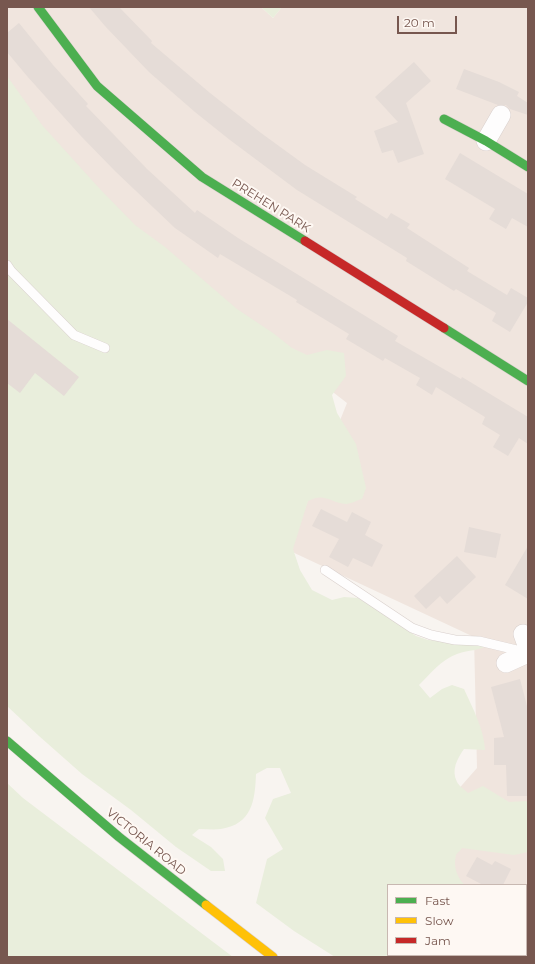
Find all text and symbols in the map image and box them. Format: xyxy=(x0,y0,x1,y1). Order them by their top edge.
scale bar xyxy=(399,8,459,34)
text: 20 m xyxy=(404,15,435,30)
street label: PREHEN PARK xyxy=(229,176,313,236)
street label: VICTORIA ROAD xyxy=(103,806,189,878)
legend xyxy=(387,884,527,956)
text: Fast xyxy=(425,893,450,908)
text: Slow xyxy=(425,913,454,928)
text: Jam xyxy=(425,933,451,948)

